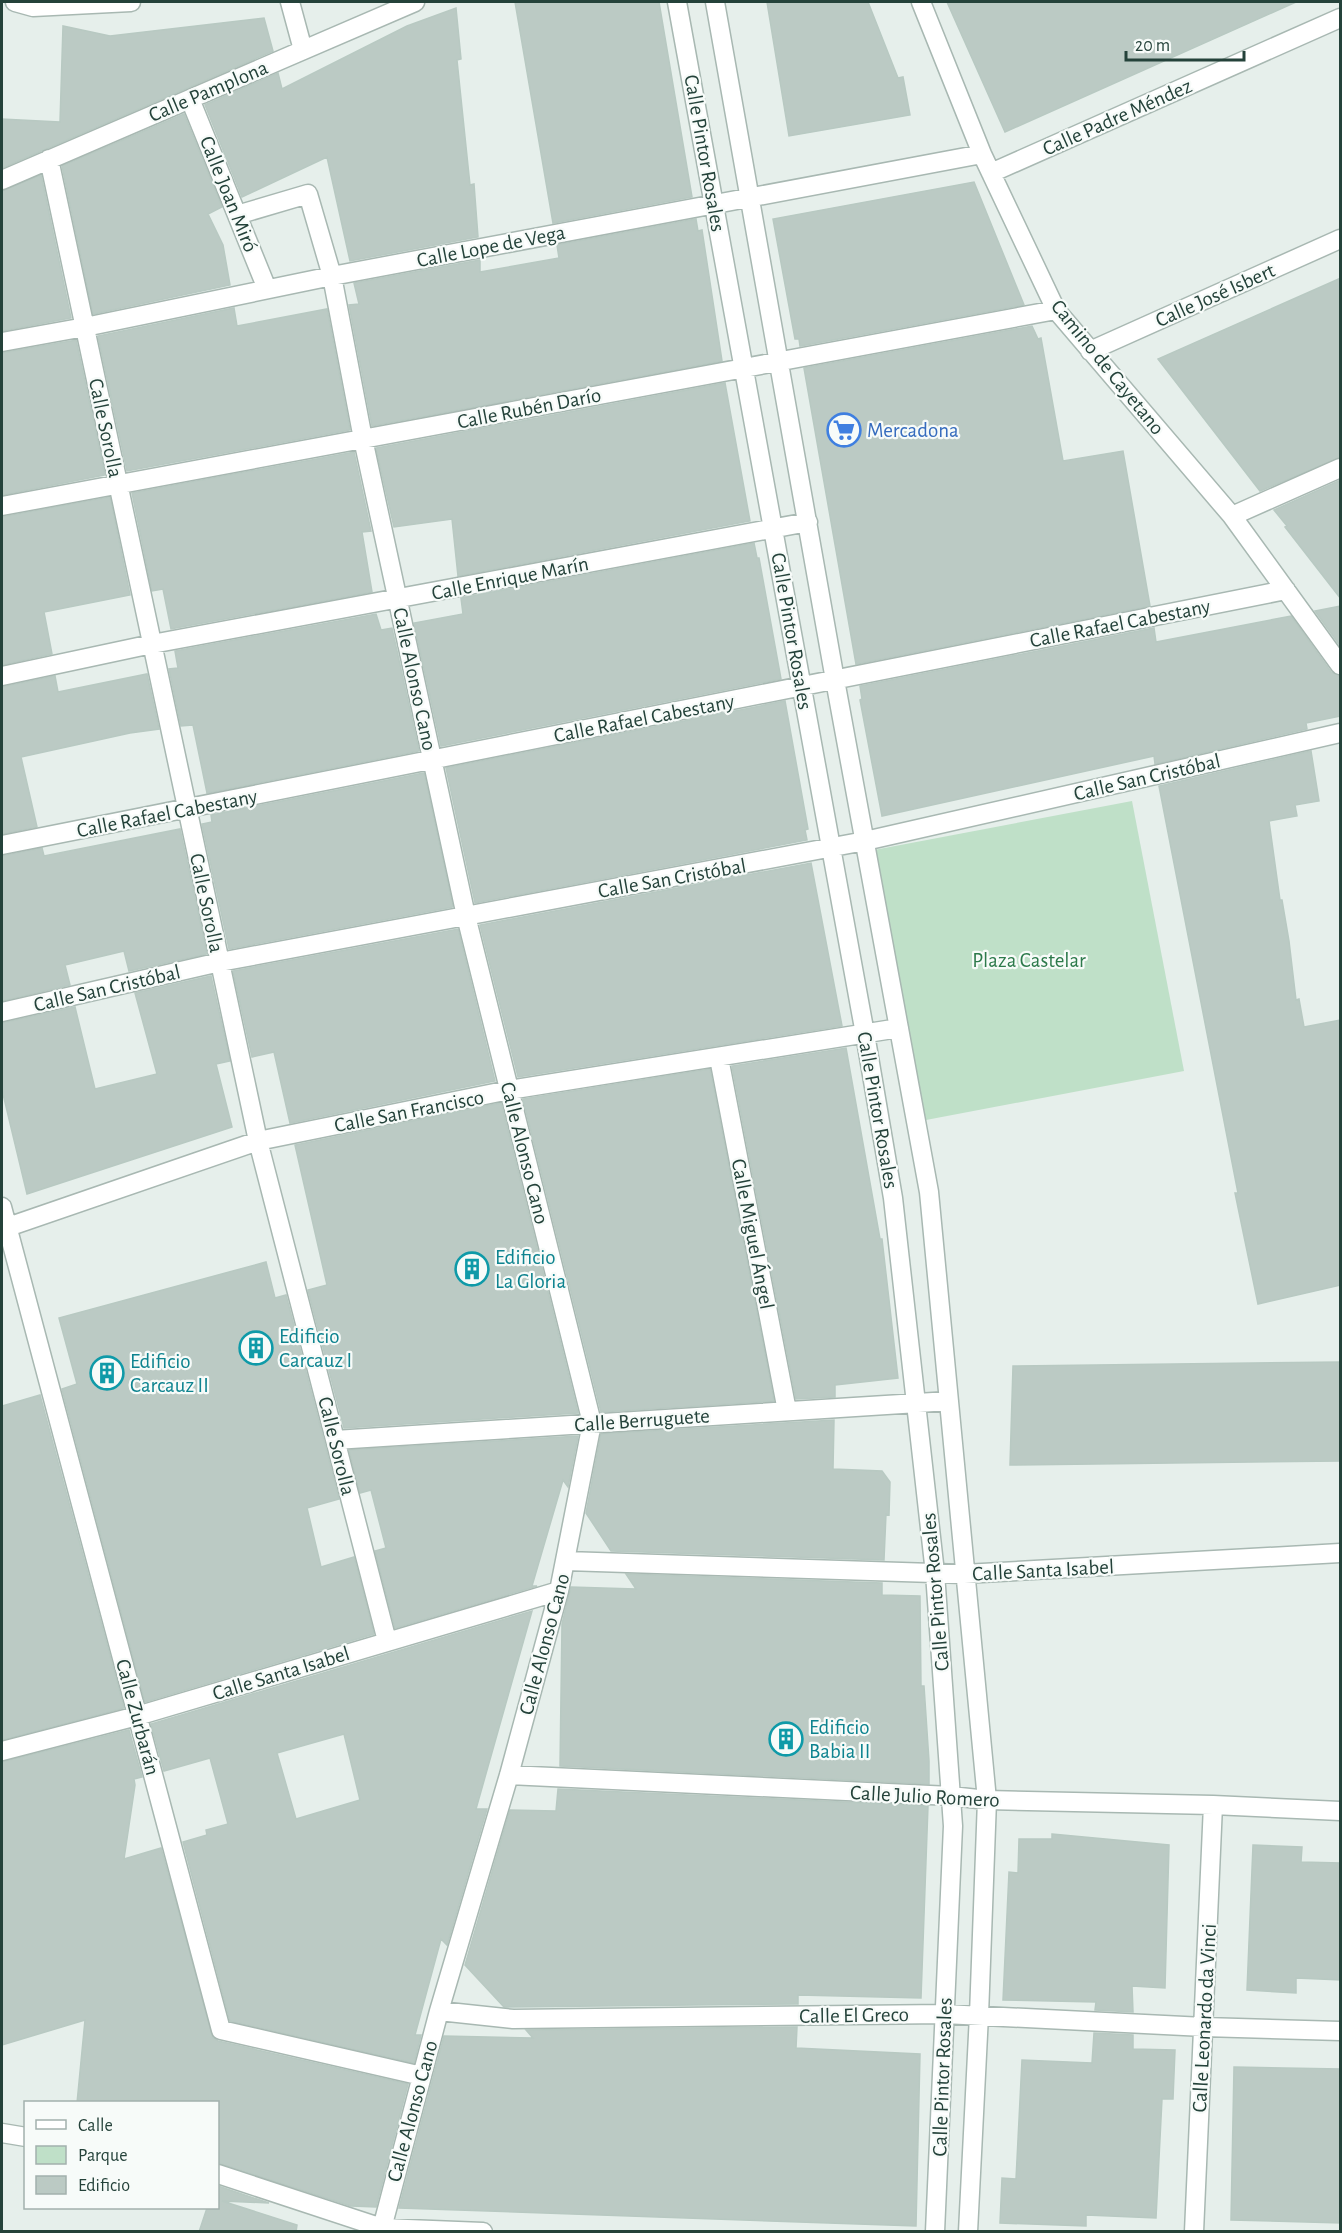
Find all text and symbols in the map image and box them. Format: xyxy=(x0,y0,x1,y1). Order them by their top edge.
scale bar xyxy=(1126,24,1244,62)
text: 20 m xyxy=(1135,37,1170,55)
street label: Calle Pamplona xyxy=(145,57,271,126)
street label: Calle Pintor Rosales xyxy=(680,73,729,233)
street label: Calle Padre Méndez xyxy=(1039,75,1195,160)
street label: Calle Joan Miró xyxy=(196,133,261,255)
street label: Calle Lope de Vega xyxy=(415,222,567,271)
street label: Calle José Isbert xyxy=(1152,260,1278,331)
street label: Camino de Cayetano xyxy=(1047,296,1168,439)
street label: Calle Sorolla xyxy=(85,377,126,480)
street label: Calle Rubén Darío xyxy=(455,384,603,433)
supermarket icon: Mercadona xyxy=(826,412,862,448)
place label: Mercadona xyxy=(867,420,959,441)
street label: Calle Pintor Rosales xyxy=(767,551,816,711)
street label: Calle Enrique Marín xyxy=(430,553,590,604)
street label: Calle Rafael Cabestany xyxy=(1028,596,1212,651)
street label: Calle Alonso Cano xyxy=(389,606,440,752)
street label: Calle Rafael Cabestany xyxy=(552,691,736,746)
street label: Calle San Cristóbal xyxy=(1072,750,1223,805)
street label: Calle Rafael Cabestany xyxy=(75,786,259,841)
street label: Calle Sorolla xyxy=(186,852,227,955)
street label: Calle San Cristóbal xyxy=(596,855,748,902)
park label: Plaza Castelar xyxy=(972,950,1086,971)
street label: Calle San Cristóbal xyxy=(32,961,183,1016)
street label: Calle Pintor Rosales xyxy=(853,1030,902,1190)
street label: Calle Alonso Cano xyxy=(497,1080,552,1226)
street label: Calle San Francisco xyxy=(332,1087,486,1136)
street label: Calle Miguel Ángel xyxy=(728,1157,779,1311)
place label: Edificio La Gloria xyxy=(495,1247,566,1292)
building icon: Edificio La Gloria xyxy=(454,1251,490,1287)
place label: Edificio Carcauz I xyxy=(279,1326,352,1371)
building icon: Edificio Carcauz I xyxy=(238,1330,274,1366)
place label: Edificio Carcauz II xyxy=(130,1351,209,1396)
building icon: Edificio Carcauz II xyxy=(89,1355,125,1391)
street label: Calle Sorolla xyxy=(314,1395,359,1498)
street label: Calle Berruguete xyxy=(574,1405,711,1436)
street label: Calle Pintor Rosales xyxy=(918,1512,953,1672)
street label: Calle Santa Isabel xyxy=(971,1556,1115,1585)
street label: Calle Alonso Cano xyxy=(516,1571,573,1717)
street label: Calle Santa Isabel xyxy=(210,1643,352,1704)
street label: Calle Zurbarán xyxy=(112,1657,163,1778)
place label: Edificio Babia II xyxy=(809,1717,870,1762)
building icon: Edificio Babia II xyxy=(768,1721,804,1757)
street label: Calle Julio Romero xyxy=(850,1782,1000,1811)
street label: Calle Leonardo da Vinci xyxy=(1189,1923,1220,2113)
street label: Calle Pintor Rosales xyxy=(929,1997,956,2157)
street label: Calle El Greco xyxy=(799,2004,909,2027)
street label: Calle Alonso Cano xyxy=(384,2038,441,2184)
legend xyxy=(24,2101,219,2209)
text: Calle xyxy=(78,2117,113,2135)
text: Parque xyxy=(78,2147,127,2165)
text: Edificio xyxy=(78,2177,130,2195)

